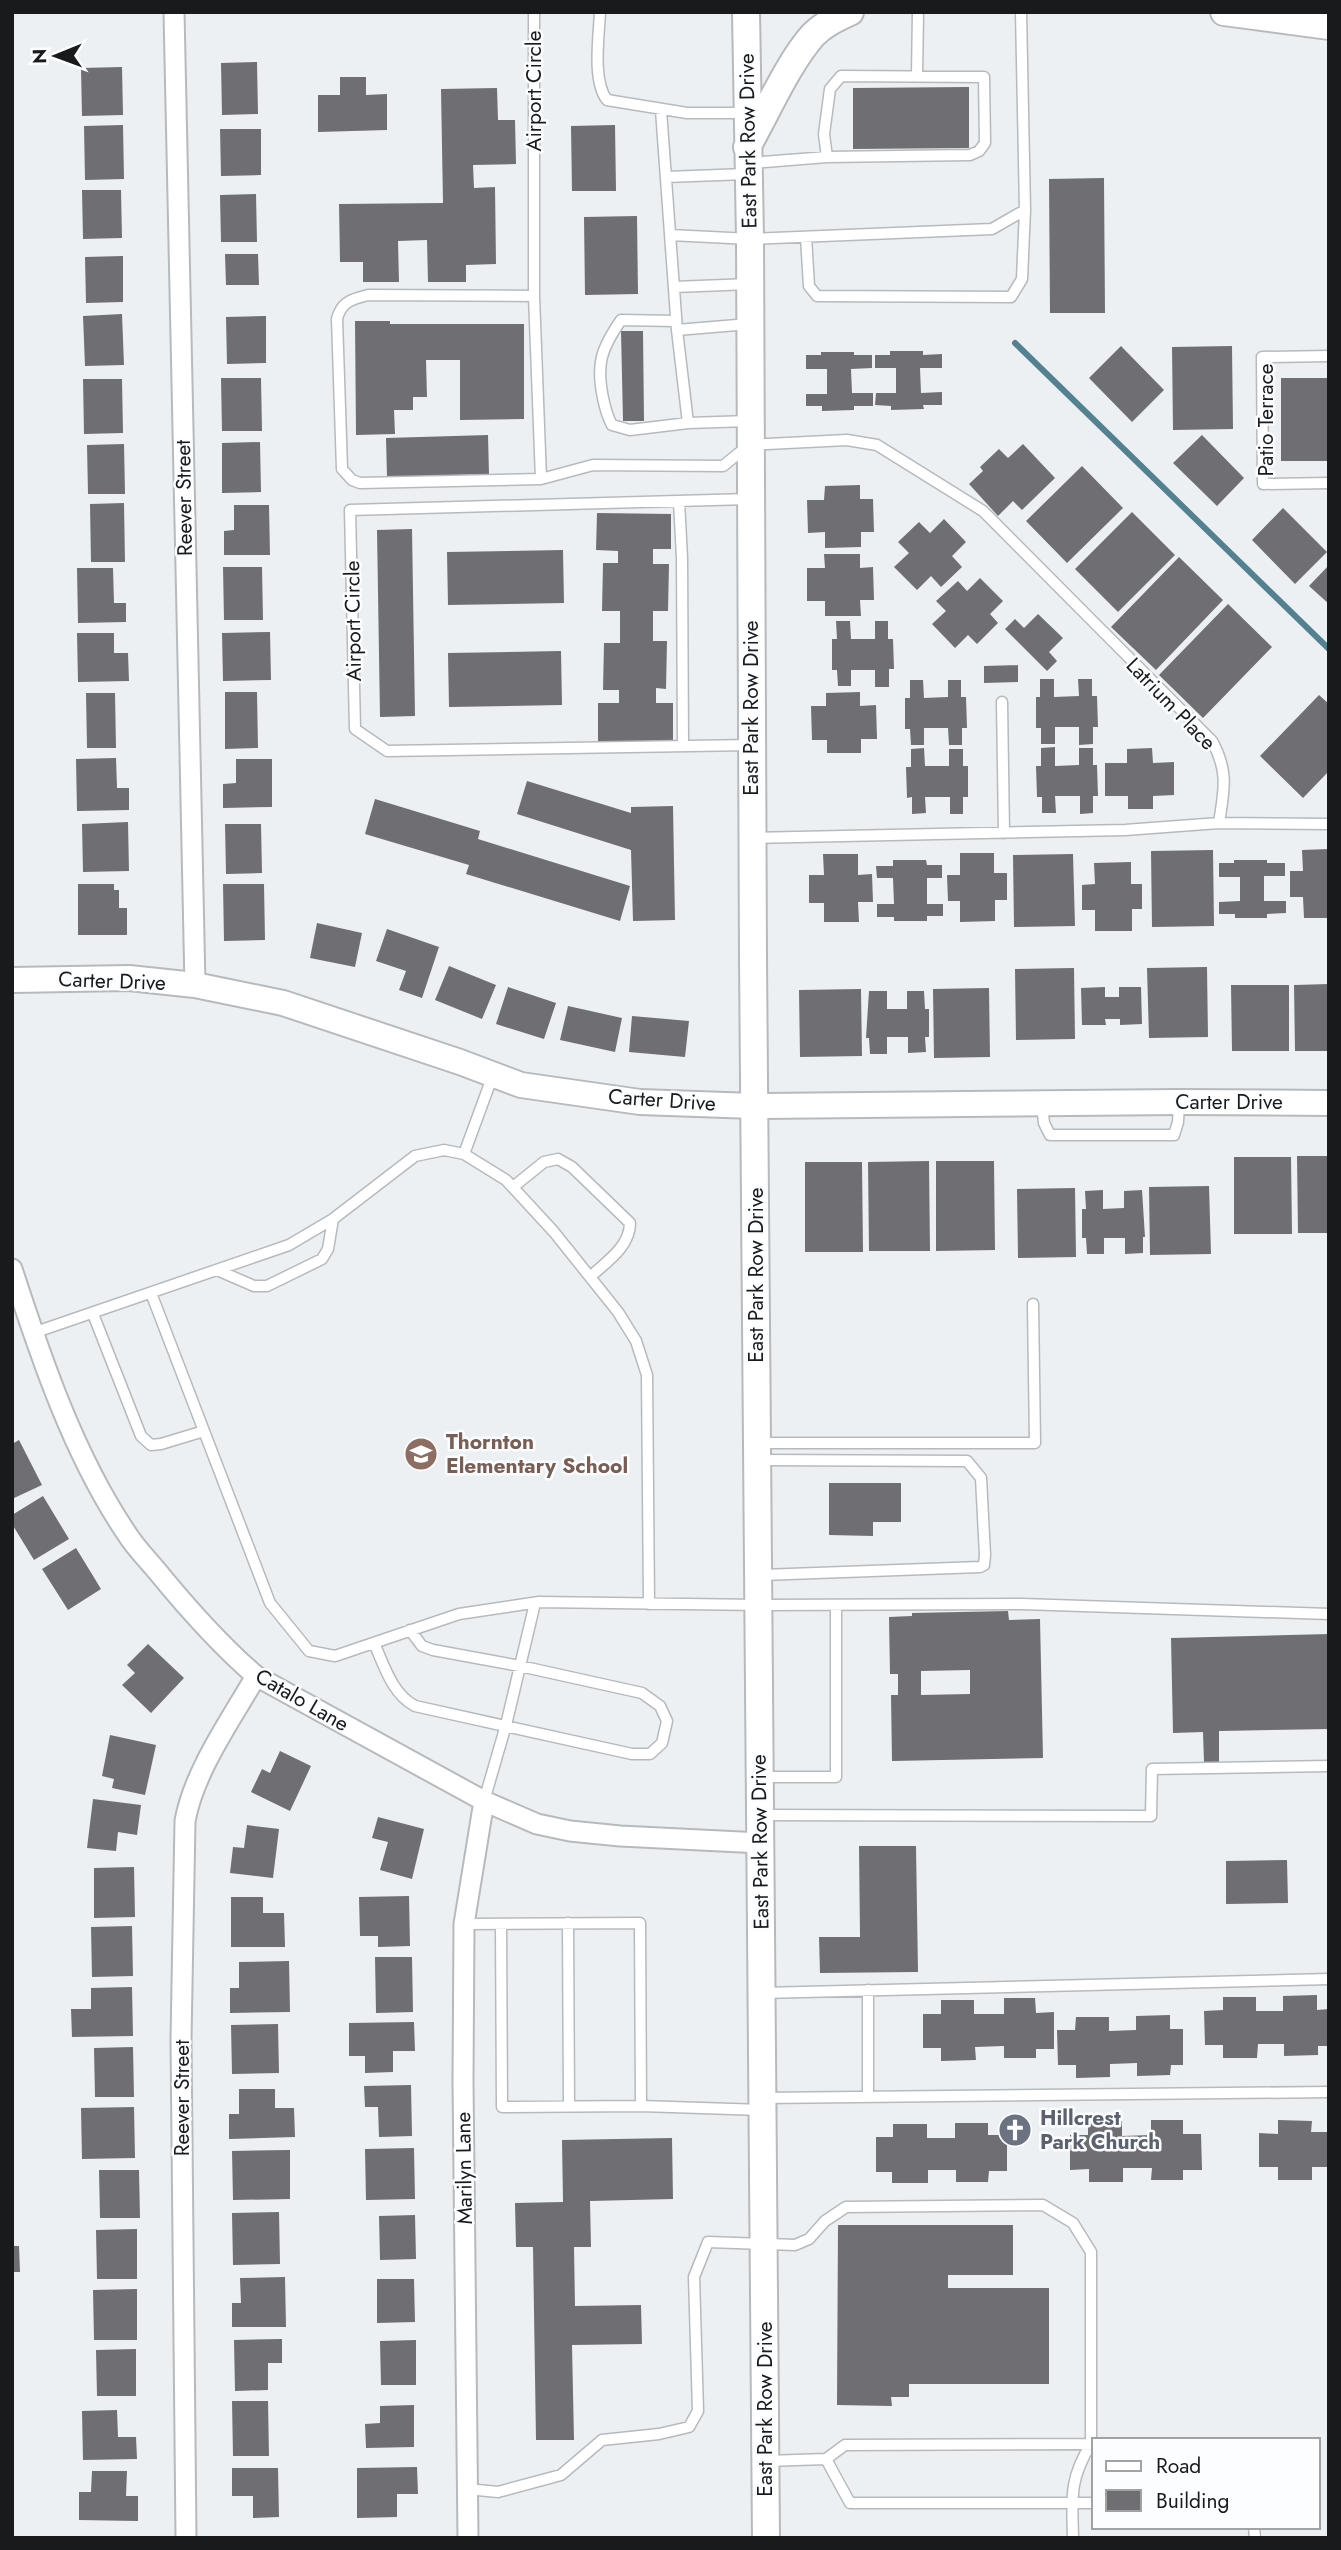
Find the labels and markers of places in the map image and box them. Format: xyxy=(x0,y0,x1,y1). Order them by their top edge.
place label: Thornton Elementary School xyxy=(446,1427,628,1481)
school or university icon: Thornton Elementary School xyxy=(402,1435,440,1473)
place label: Hillcrest Park Church xyxy=(1040,2103,1160,2157)
church icon: Hillcrest Park Church xyxy=(996,2111,1034,2149)

